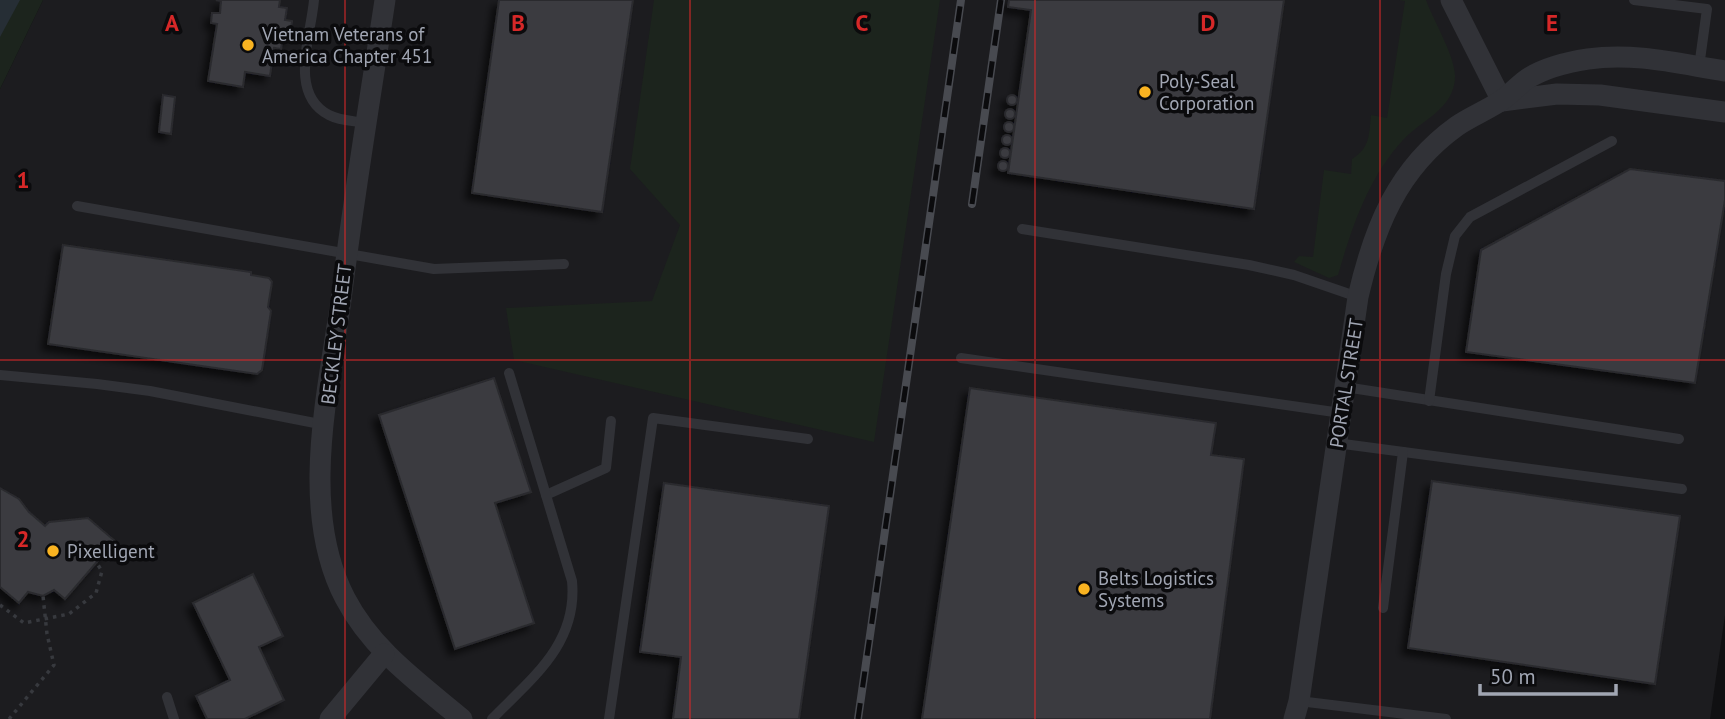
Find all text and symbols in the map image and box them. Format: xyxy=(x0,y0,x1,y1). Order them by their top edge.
text: A xyxy=(165,8,179,37)
text: B xyxy=(511,8,525,37)
text: C xyxy=(856,8,869,37)
text: D xyxy=(1201,8,1215,37)
text: E xyxy=(1546,8,1558,37)
place label: Vietnam Veterans of America Chapter 451 xyxy=(261,22,432,68)
marker: Vietnam Veterans of America Chapter 451 xyxy=(240,37,256,53)
place label: Poly-Seal Corporation xyxy=(1159,69,1254,115)
marker: Poly-Seal Corporation xyxy=(1137,84,1153,100)
text: 1 xyxy=(16,165,30,194)
street label: BECKLEY STREET xyxy=(315,262,357,406)
street label: PORTAL STREET xyxy=(1324,316,1368,449)
text: 2 xyxy=(16,524,30,553)
place label: Pixelligent xyxy=(67,539,155,563)
marker: Pixelligent xyxy=(45,543,61,559)
place label: Belts Logistics Systems xyxy=(1098,566,1214,612)
marker: Belts Logistics Systems xyxy=(1076,581,1092,597)
scale bar xyxy=(1480,652,1616,696)
text: 50 m xyxy=(1490,663,1536,690)

